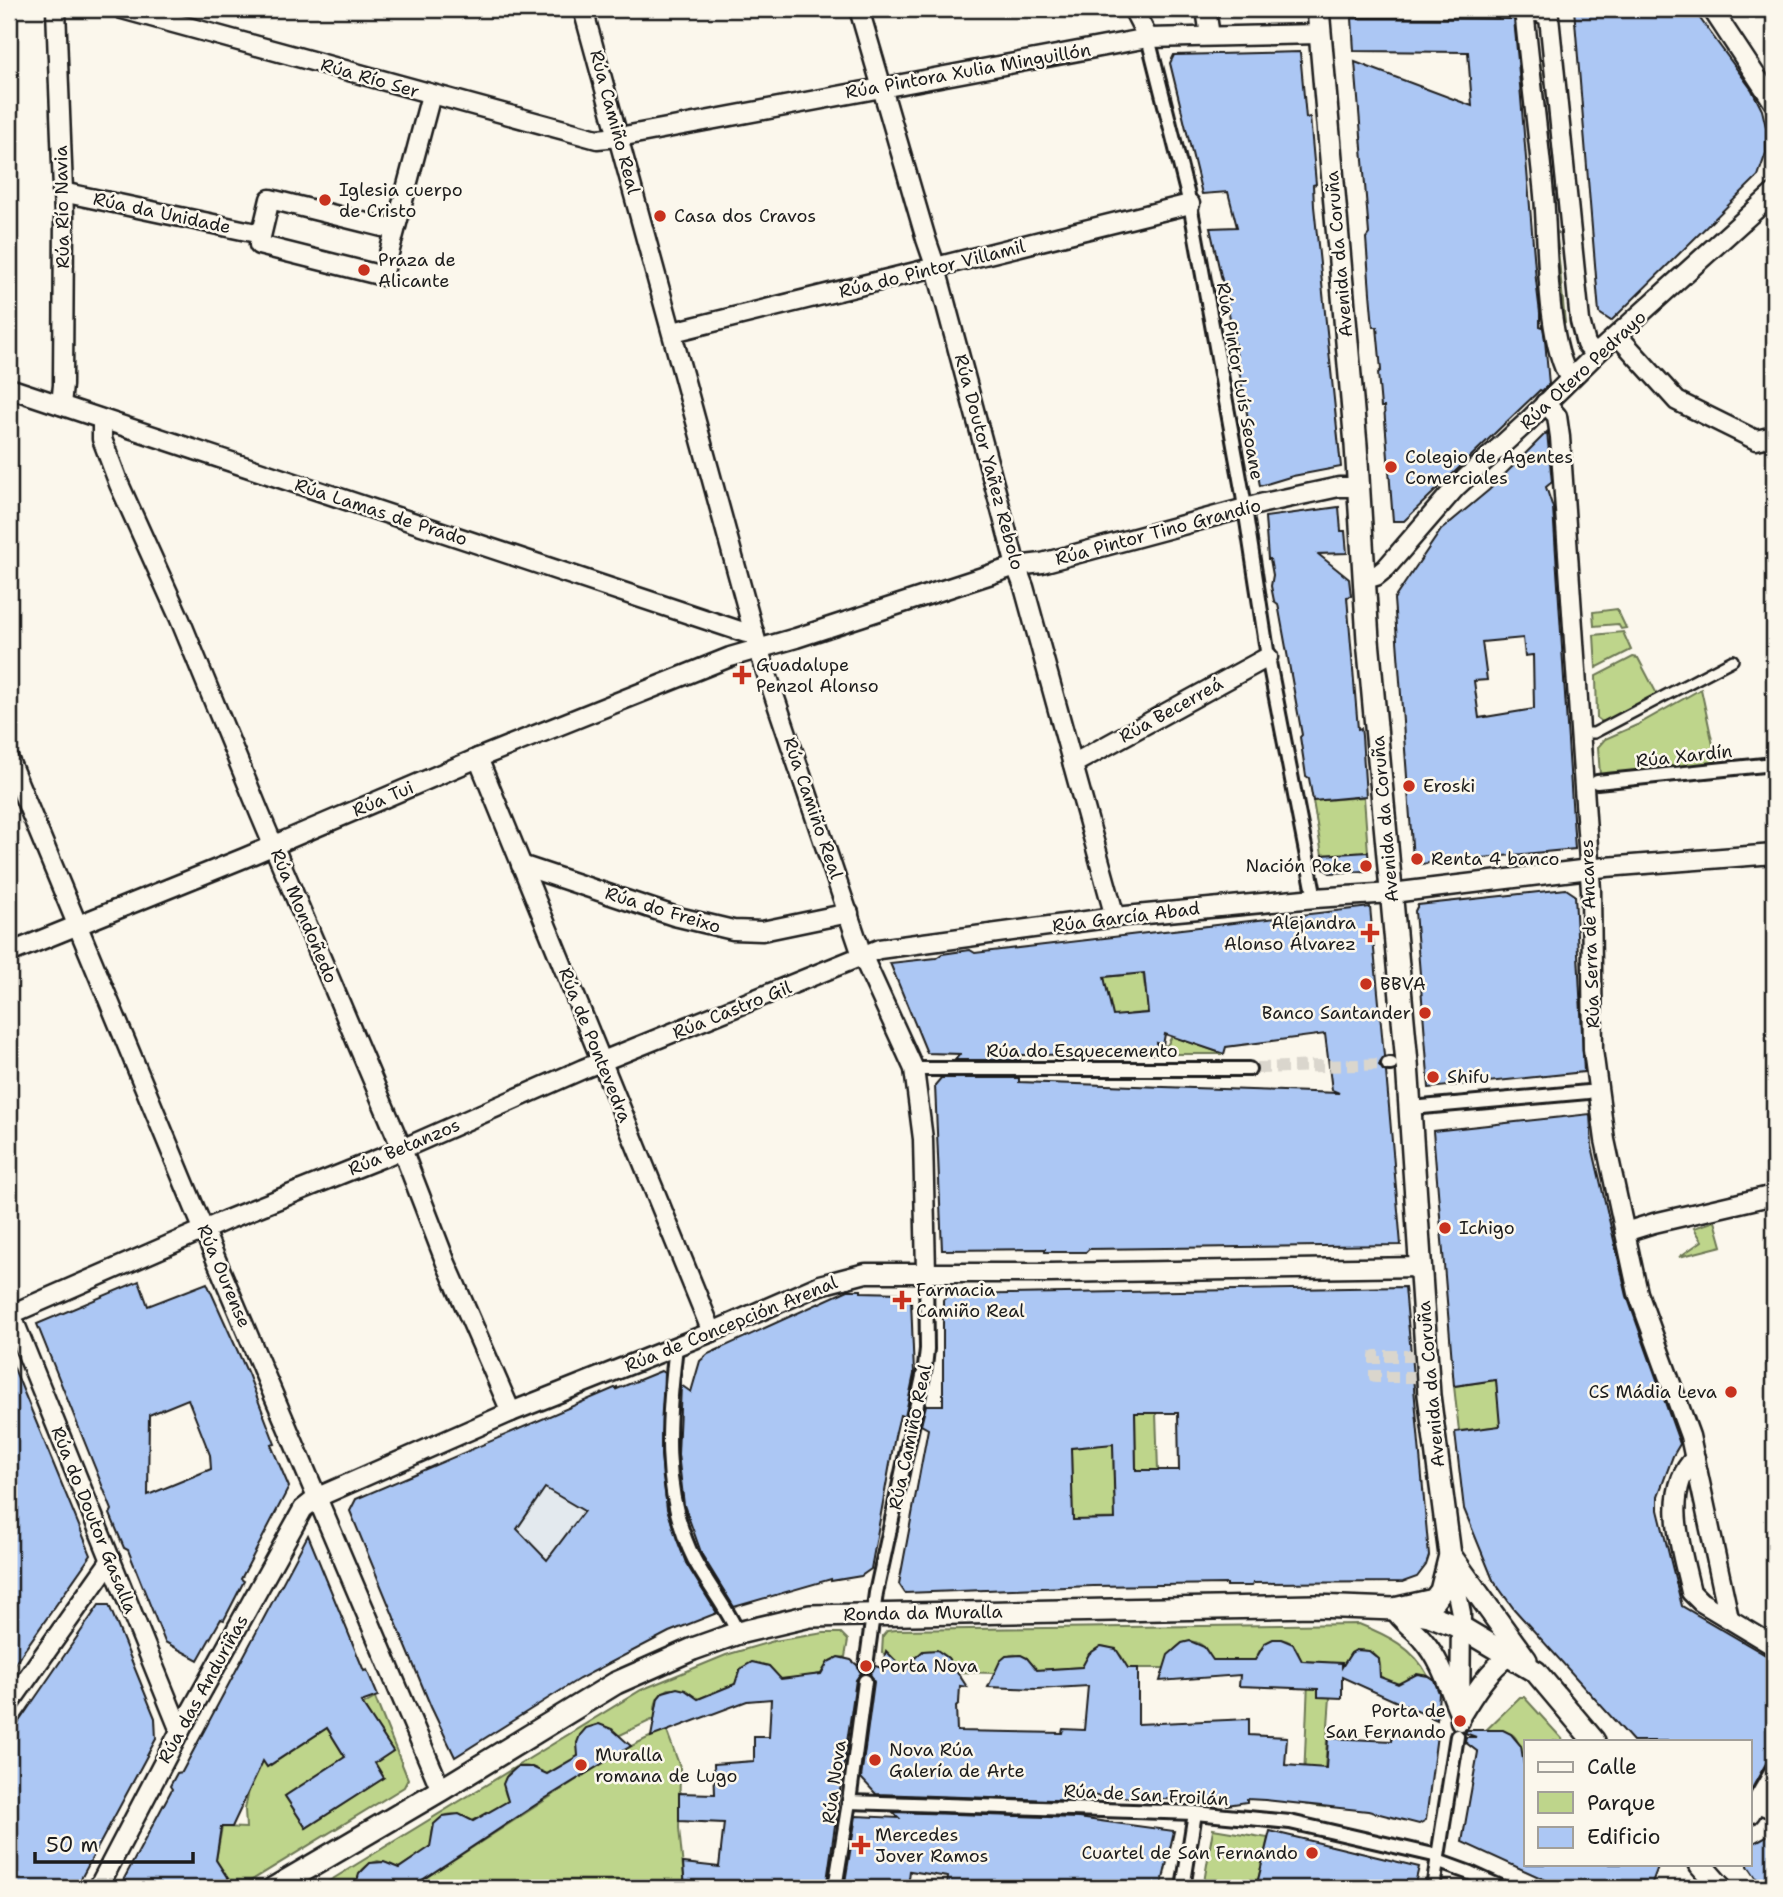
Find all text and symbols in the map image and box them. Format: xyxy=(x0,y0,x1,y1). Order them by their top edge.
street label: Rúa Pintora Xulia Minguillón xyxy=(843,38,1093,104)
street label: Rúa Camiño Real xyxy=(584,47,646,197)
street label: Rúa Río Ser xyxy=(318,52,422,104)
street label: Rúa Río Navia xyxy=(49,145,75,269)
street label: Avenida da Coruña xyxy=(1320,170,1358,338)
place label: Iglesia cuerpo de Cristo xyxy=(339,178,463,223)
street label: Rúa da Unidade xyxy=(91,187,233,239)
marker: Iglesia cuerpo de Cristo xyxy=(317,192,333,208)
place label: Casa dos Cravos xyxy=(674,204,816,228)
marker: Casa dos Cravos xyxy=(652,208,668,224)
street label: Rúa do Pintor Villamil xyxy=(836,234,1028,304)
place label: Praza de Alicante xyxy=(378,248,456,293)
marker: Praza de Alicante xyxy=(356,262,372,278)
street label: Rúa Pintor Luís Seoane xyxy=(1211,280,1269,482)
street label: Rúa Otero Pedrayo xyxy=(1515,305,1651,435)
street label: Rúa Doutor Yañez Rebolo xyxy=(949,351,1029,573)
place label: Colegio de Agentes Comerciales xyxy=(1405,445,1573,490)
marker: Colegio de Agentes Comerciales xyxy=(1383,459,1399,475)
street label: Rúa Lamas de Prado xyxy=(292,473,470,551)
street label: Rúa Pintor Tino Grandío xyxy=(1053,493,1263,571)
place label: Guadalupe Penzol Alonso xyxy=(756,653,879,698)
marker: Guadalupe Penzol Alonso xyxy=(734,667,750,683)
street label: Rúa Becerreá xyxy=(1115,672,1227,748)
street label: Rúa Camiño Real xyxy=(778,734,849,883)
street label: Avenida da Coruña xyxy=(1366,735,1404,903)
street label: Rúa Xardín xyxy=(1635,739,1733,773)
place label: Eroski xyxy=(1423,774,1475,798)
street label: Rúa Tui xyxy=(349,775,417,823)
marker: Eroski xyxy=(1401,778,1417,794)
street label: Rúa Serra de Ancares xyxy=(1575,839,1605,1029)
street label: Rúa Mondoñedo xyxy=(265,845,343,987)
place label: Renta 4 banco xyxy=(1431,847,1559,871)
marker: Renta 4 banco xyxy=(1409,851,1425,867)
place label: Nación Poke xyxy=(1246,854,1352,878)
marker: Nación Poke xyxy=(1358,858,1374,874)
street label: Rúa do Freixo xyxy=(602,881,724,939)
street label: Rúa García Abad xyxy=(1051,896,1201,938)
place label: Alejandra Alonso Álvarez xyxy=(1224,911,1356,956)
marker: Alejandra Alonso Álvarez xyxy=(1362,925,1378,941)
street label: Rúa de Pontevedra xyxy=(553,964,637,1126)
place label: BBVA xyxy=(1380,972,1426,996)
street label: Rúa Castro Gil xyxy=(669,975,796,1045)
marker: BBVA xyxy=(1358,976,1374,992)
place label: Banco Santander xyxy=(1262,1001,1411,1025)
marker: Banco Santander xyxy=(1417,1005,1433,1021)
street label: Rúa do Esquecemento xyxy=(986,1039,1178,1063)
place label: Shifu xyxy=(1447,1065,1489,1089)
marker: Shifu xyxy=(1425,1069,1441,1085)
street label: Rúa Betanzos xyxy=(344,1113,464,1181)
place label: Ichigo xyxy=(1459,1216,1515,1240)
marker: Ichigo xyxy=(1437,1220,1453,1236)
street label: Rúa Ourense xyxy=(191,1221,257,1331)
street label: Rúa de Concepción Arenal xyxy=(621,1270,842,1378)
place label: Farmacia Camiño Real xyxy=(916,1278,1025,1323)
marker: Farmacia Camiño Real xyxy=(894,1292,910,1308)
street label: Avenida da Coruña xyxy=(1412,1300,1450,1468)
street label: Rúa Camiño Real xyxy=(883,1361,937,1512)
place label: CS Mádia Leva xyxy=(1589,1380,1717,1404)
marker: CS Mádia Leva xyxy=(1723,1384,1739,1400)
street label: Rúa do Doutor Gasalla xyxy=(45,1423,143,1617)
street label: Ronda da Muralla xyxy=(843,1600,1003,1626)
street label: Rúa das Anduriñas xyxy=(152,1610,254,1768)
place label: Porta Nova xyxy=(880,1654,978,1678)
marker: Porta Nova xyxy=(858,1658,874,1674)
place label: Porta de San Fernando xyxy=(1326,1699,1446,1744)
marker: Porta de San Fernando xyxy=(1452,1713,1468,1729)
place label: Nova Rúa Galería de Arte xyxy=(889,1738,1025,1783)
street label: Rúa Nova xyxy=(816,1739,852,1825)
legend xyxy=(1524,1740,1752,1866)
place label: Muralla romana de Lugo xyxy=(595,1743,737,1788)
marker: Nova Rúa Galería de Arte xyxy=(867,1752,883,1768)
text: Calle xyxy=(1587,1753,1637,1781)
marker: Muralla romana de Lugo xyxy=(573,1757,589,1773)
street label: Rúa de San Froilán xyxy=(1063,1779,1229,1811)
text: Parque xyxy=(1587,1789,1656,1817)
scale bar xyxy=(35,1820,192,1864)
place label: Mercedes Jover Ramos xyxy=(875,1823,988,1868)
text: Edificio xyxy=(1587,1823,1660,1851)
text: 50 m xyxy=(46,1831,99,1859)
marker: Mercedes Jover Ramos xyxy=(853,1837,869,1853)
place label: Cuartel de San Fernando xyxy=(1081,1841,1298,1865)
marker: Cuartel de San Fernando xyxy=(1304,1845,1320,1861)

